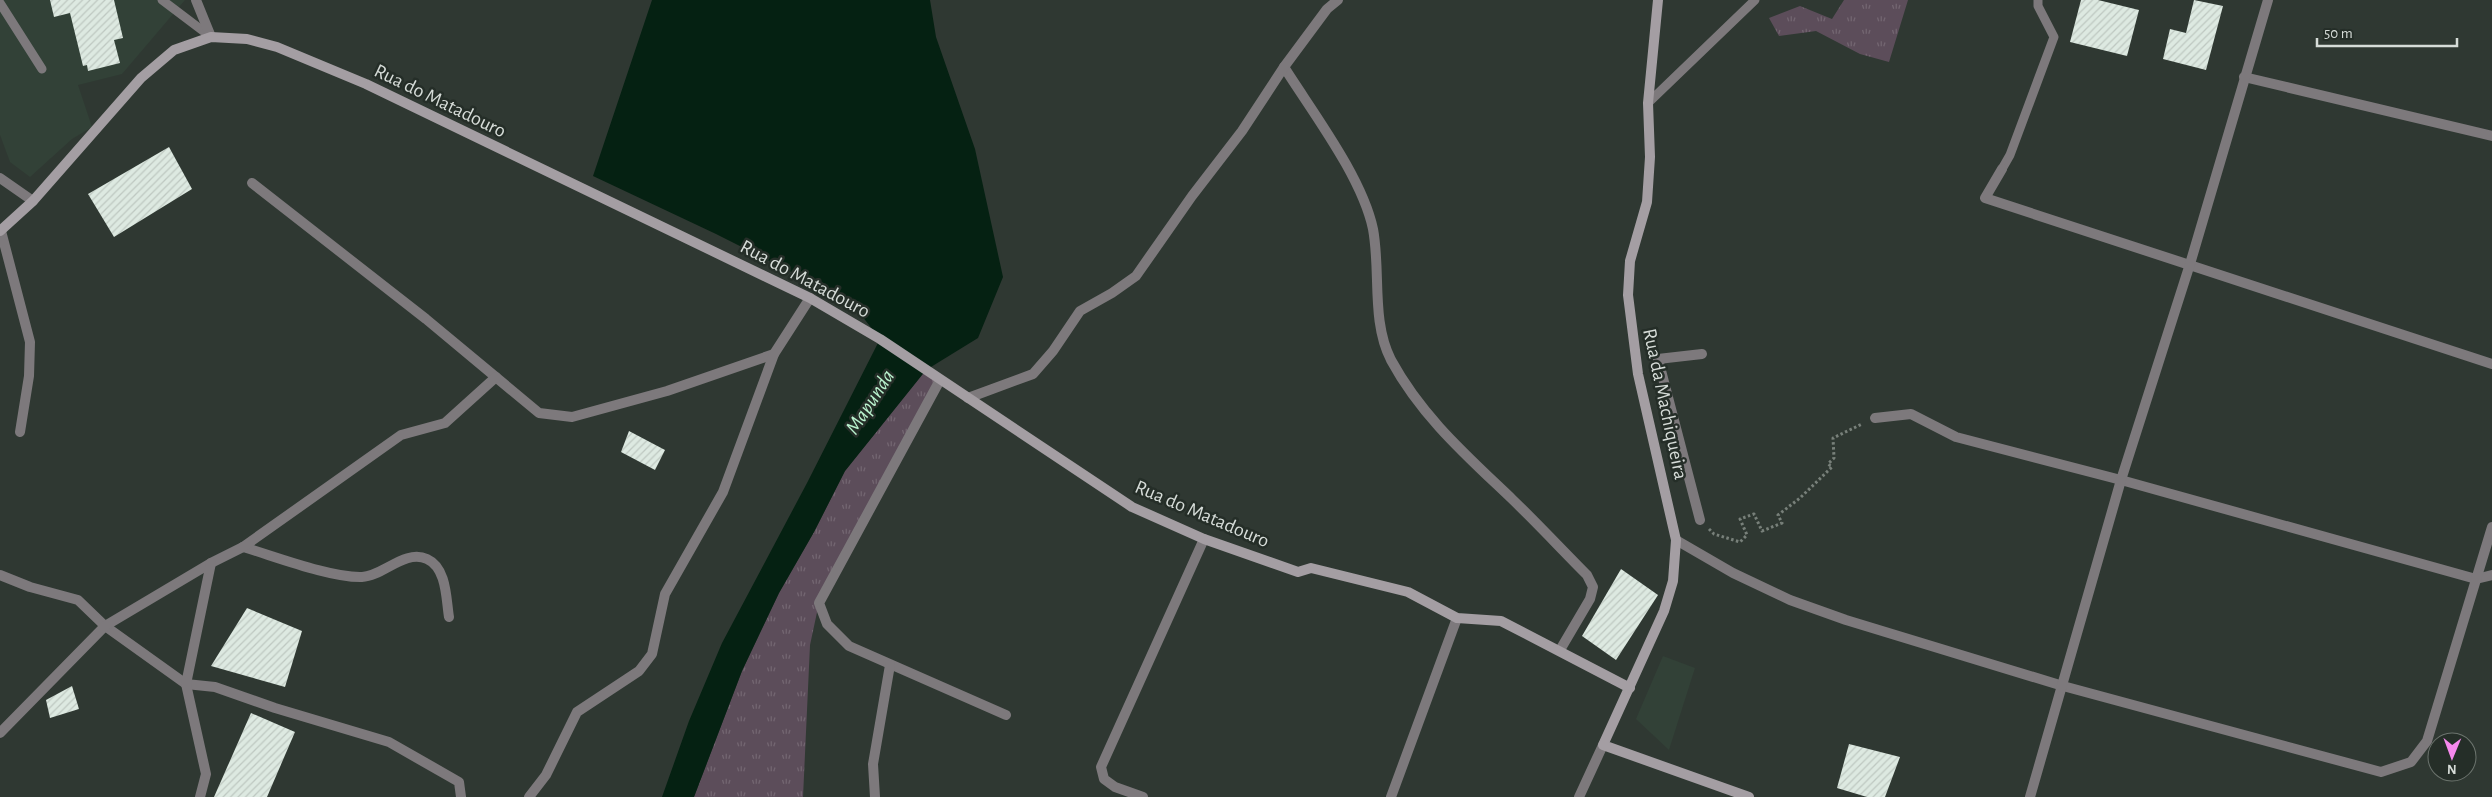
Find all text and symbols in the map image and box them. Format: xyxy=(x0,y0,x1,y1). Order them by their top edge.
scale bar xyxy=(2317,15,2457,47)
text: 50 m xyxy=(2324,26,2353,41)
street label: Rua do Matadouro xyxy=(371,60,509,142)
street label: Rua do Matadouro xyxy=(737,236,873,322)
street label: Rua da Machiqueira xyxy=(1639,327,1691,481)
water label: Mapunda xyxy=(842,366,899,438)
street label: Rua do Matadouro xyxy=(1132,477,1272,551)
north arrow xyxy=(2427,732,2477,782)
text: N xyxy=(2447,762,2457,776)

